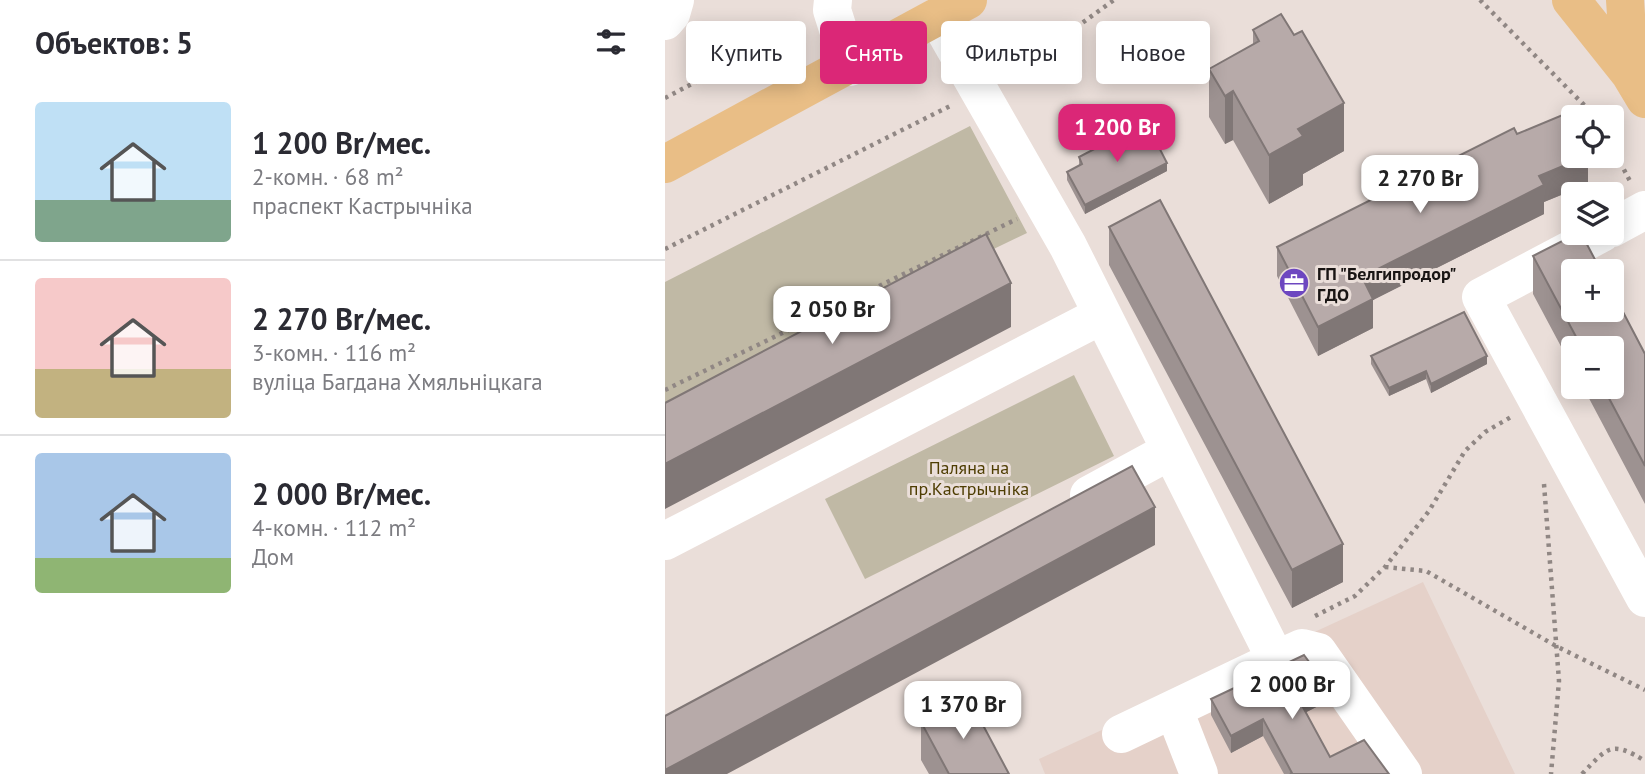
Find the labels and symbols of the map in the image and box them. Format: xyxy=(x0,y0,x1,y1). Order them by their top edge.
pin: 1 200 Br xyxy=(1045,104,1189,164)
pin: 2 270 Br xyxy=(1348,156,1492,215)
place label: ГП "Белгипродор" ГДО xyxy=(1317,262,1457,306)
office icon: ГП "Белгипродор" ГДО xyxy=(1277,266,1311,300)
pin: 2 050 Br xyxy=(760,286,904,346)
park label: Паляна на пр.Кастрычніка xyxy=(909,456,1029,500)
pin: 2 000 Br xyxy=(1220,662,1364,721)
pin: 1 370 Br xyxy=(891,682,1035,741)

